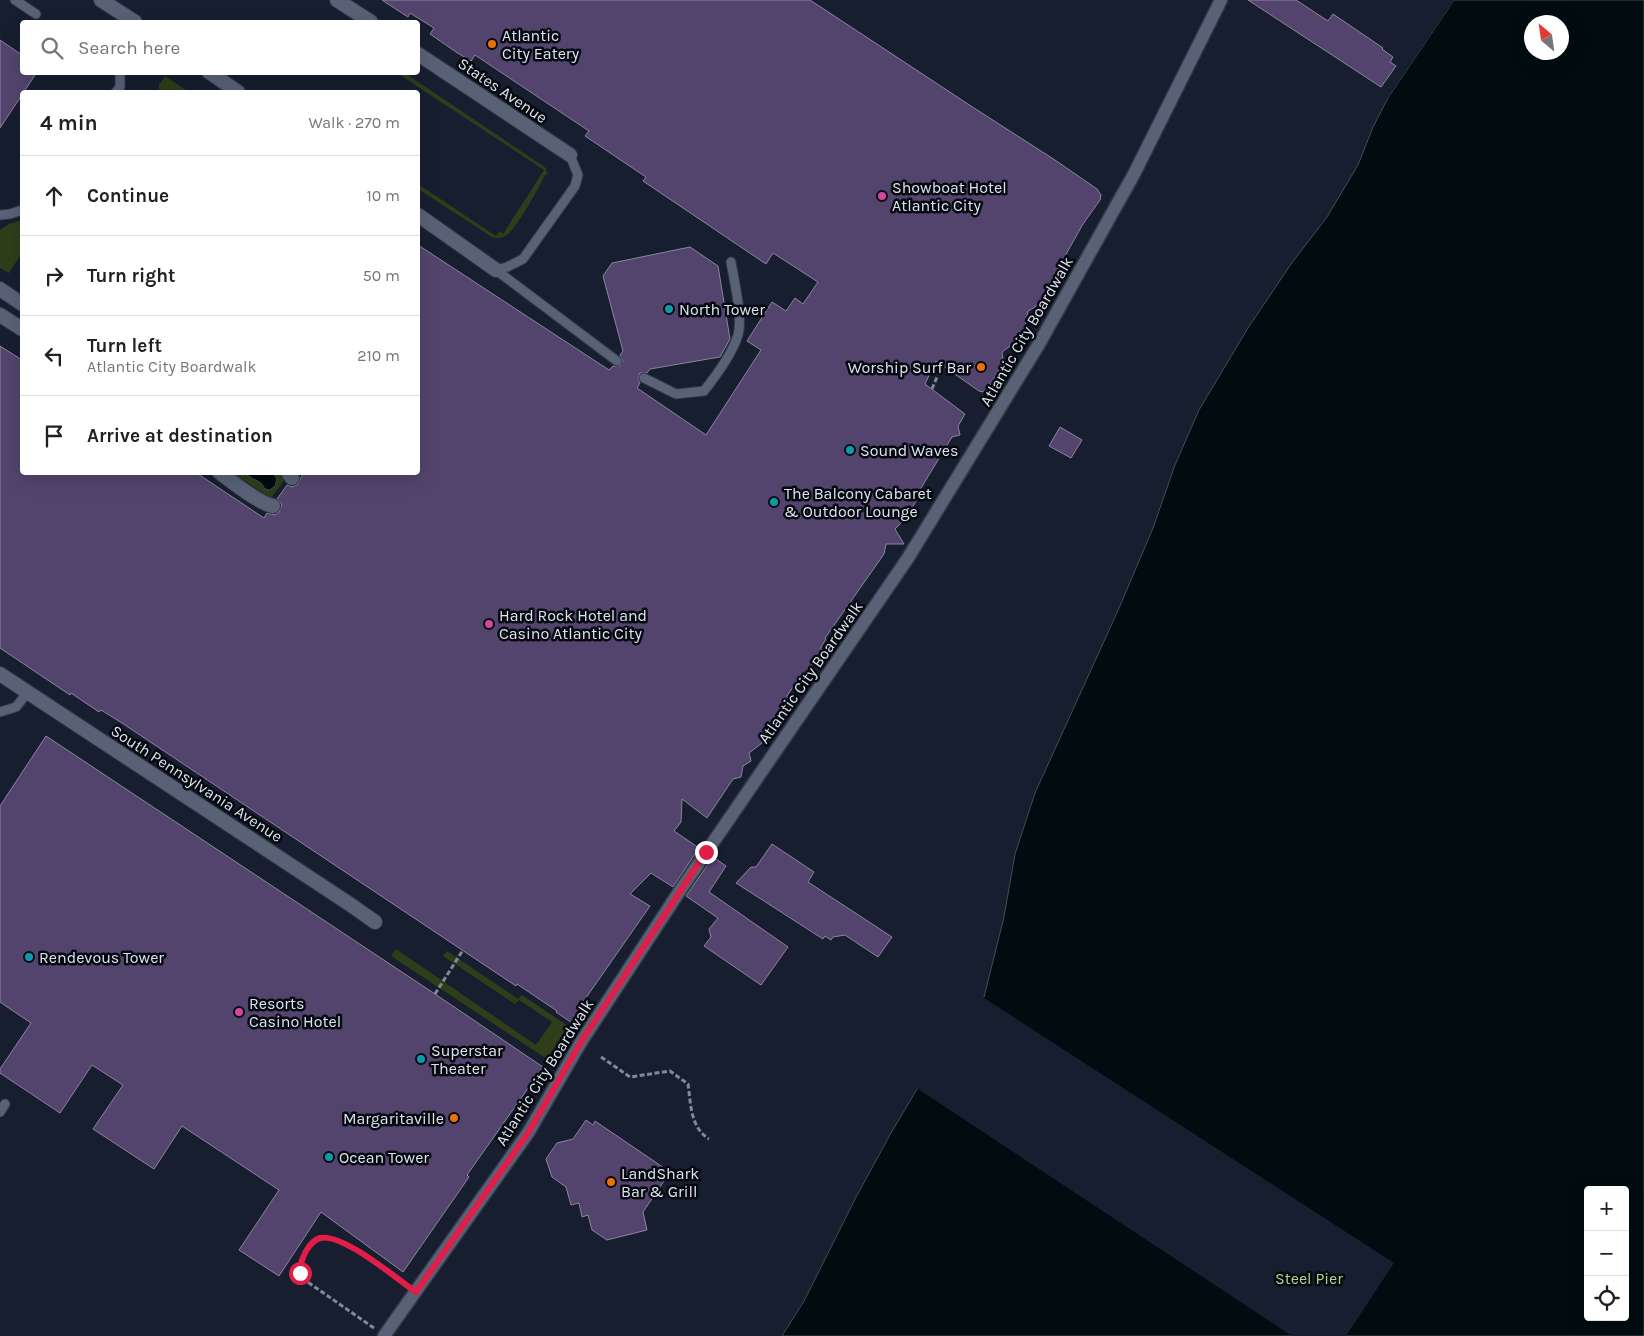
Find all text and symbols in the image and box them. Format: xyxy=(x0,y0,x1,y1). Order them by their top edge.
north arrow xyxy=(1524,15,1569,60)
search box xyxy=(20,20,420,75)
place label: Atlantic City Eatery xyxy=(502,26,580,63)
icon: search xyxy=(38,34,66,62)
text: Search here xyxy=(78,37,180,59)
marker: Atlantic City Eatery xyxy=(486,38,498,50)
street label: States Avenue xyxy=(454,54,551,127)
text: 4 min xyxy=(40,111,98,135)
text: Walk · 270 m xyxy=(308,113,400,132)
place label: Showboat Hotel Atlantic City xyxy=(892,178,1007,215)
icon: ahead xyxy=(40,182,68,210)
text: Continue xyxy=(87,185,169,207)
text: 10 m xyxy=(366,186,400,205)
marker: Showboat Hotel Atlantic City xyxy=(876,190,888,202)
street label: Atlantic City Boardwalk xyxy=(976,253,1077,409)
icon: right xyxy=(40,262,68,290)
text: Turn right xyxy=(87,265,176,287)
text: 50 m xyxy=(363,266,400,285)
place label: North Tower xyxy=(679,300,765,319)
marker: North Tower xyxy=(663,303,675,315)
text: Turn left xyxy=(87,335,162,357)
icon: left xyxy=(40,342,68,370)
text: 210 m xyxy=(357,346,400,365)
text: Atlantic City Boardwalk xyxy=(87,357,257,376)
place label: Worship Surf Bar xyxy=(848,358,971,377)
marker: Worship Surf Bar xyxy=(975,361,987,373)
icon: arrive xyxy=(40,422,68,450)
text: Arrive at destination xyxy=(87,425,273,447)
place label: Sound Waves xyxy=(860,441,958,460)
marker: Sound Waves xyxy=(844,444,856,456)
place label: The Balcony Cabaret & Outdoor Lounge xyxy=(784,484,932,521)
marker: The Balcony Cabaret & Outdoor Lounge xyxy=(768,496,780,508)
street label: Atlantic City Boardwalk xyxy=(754,597,867,747)
place label: Hard Rock Hotel and Casino Atlantic City xyxy=(499,606,647,643)
marker: Hard Rock Hotel and Casino Atlantic City xyxy=(483,618,495,630)
street label: South Pennsylvania Avenue xyxy=(107,721,286,846)
route end xyxy=(695,841,718,864)
place label: Rendevous Tower xyxy=(39,948,164,967)
marker: Rendevous Tower xyxy=(23,951,35,963)
place label: Resorts Casino Hotel xyxy=(249,994,341,1031)
street label: Atlantic City Boardwalk xyxy=(491,995,597,1149)
marker: Resorts Casino Hotel xyxy=(233,1006,245,1018)
place label: Superstar Theater xyxy=(431,1041,503,1078)
marker: Superstar Theater xyxy=(415,1053,427,1065)
place label: Margaritaville xyxy=(343,1109,444,1128)
marker: Margaritaville xyxy=(448,1112,460,1124)
place label: Ocean Tower xyxy=(339,1148,429,1167)
marker: Ocean Tower xyxy=(323,1151,335,1163)
place label: LandShark Bar & Grill xyxy=(621,1164,699,1201)
marker: LandShark Bar & Grill xyxy=(605,1176,617,1188)
map controls xyxy=(1584,1186,1629,1321)
button: + xyxy=(1584,1186,1629,1231)
button: − xyxy=(1584,1231,1629,1276)
route start xyxy=(289,1262,312,1285)
park label: Steel Pier xyxy=(1275,1269,1343,1288)
button: locate xyxy=(1584,1276,1629,1321)

